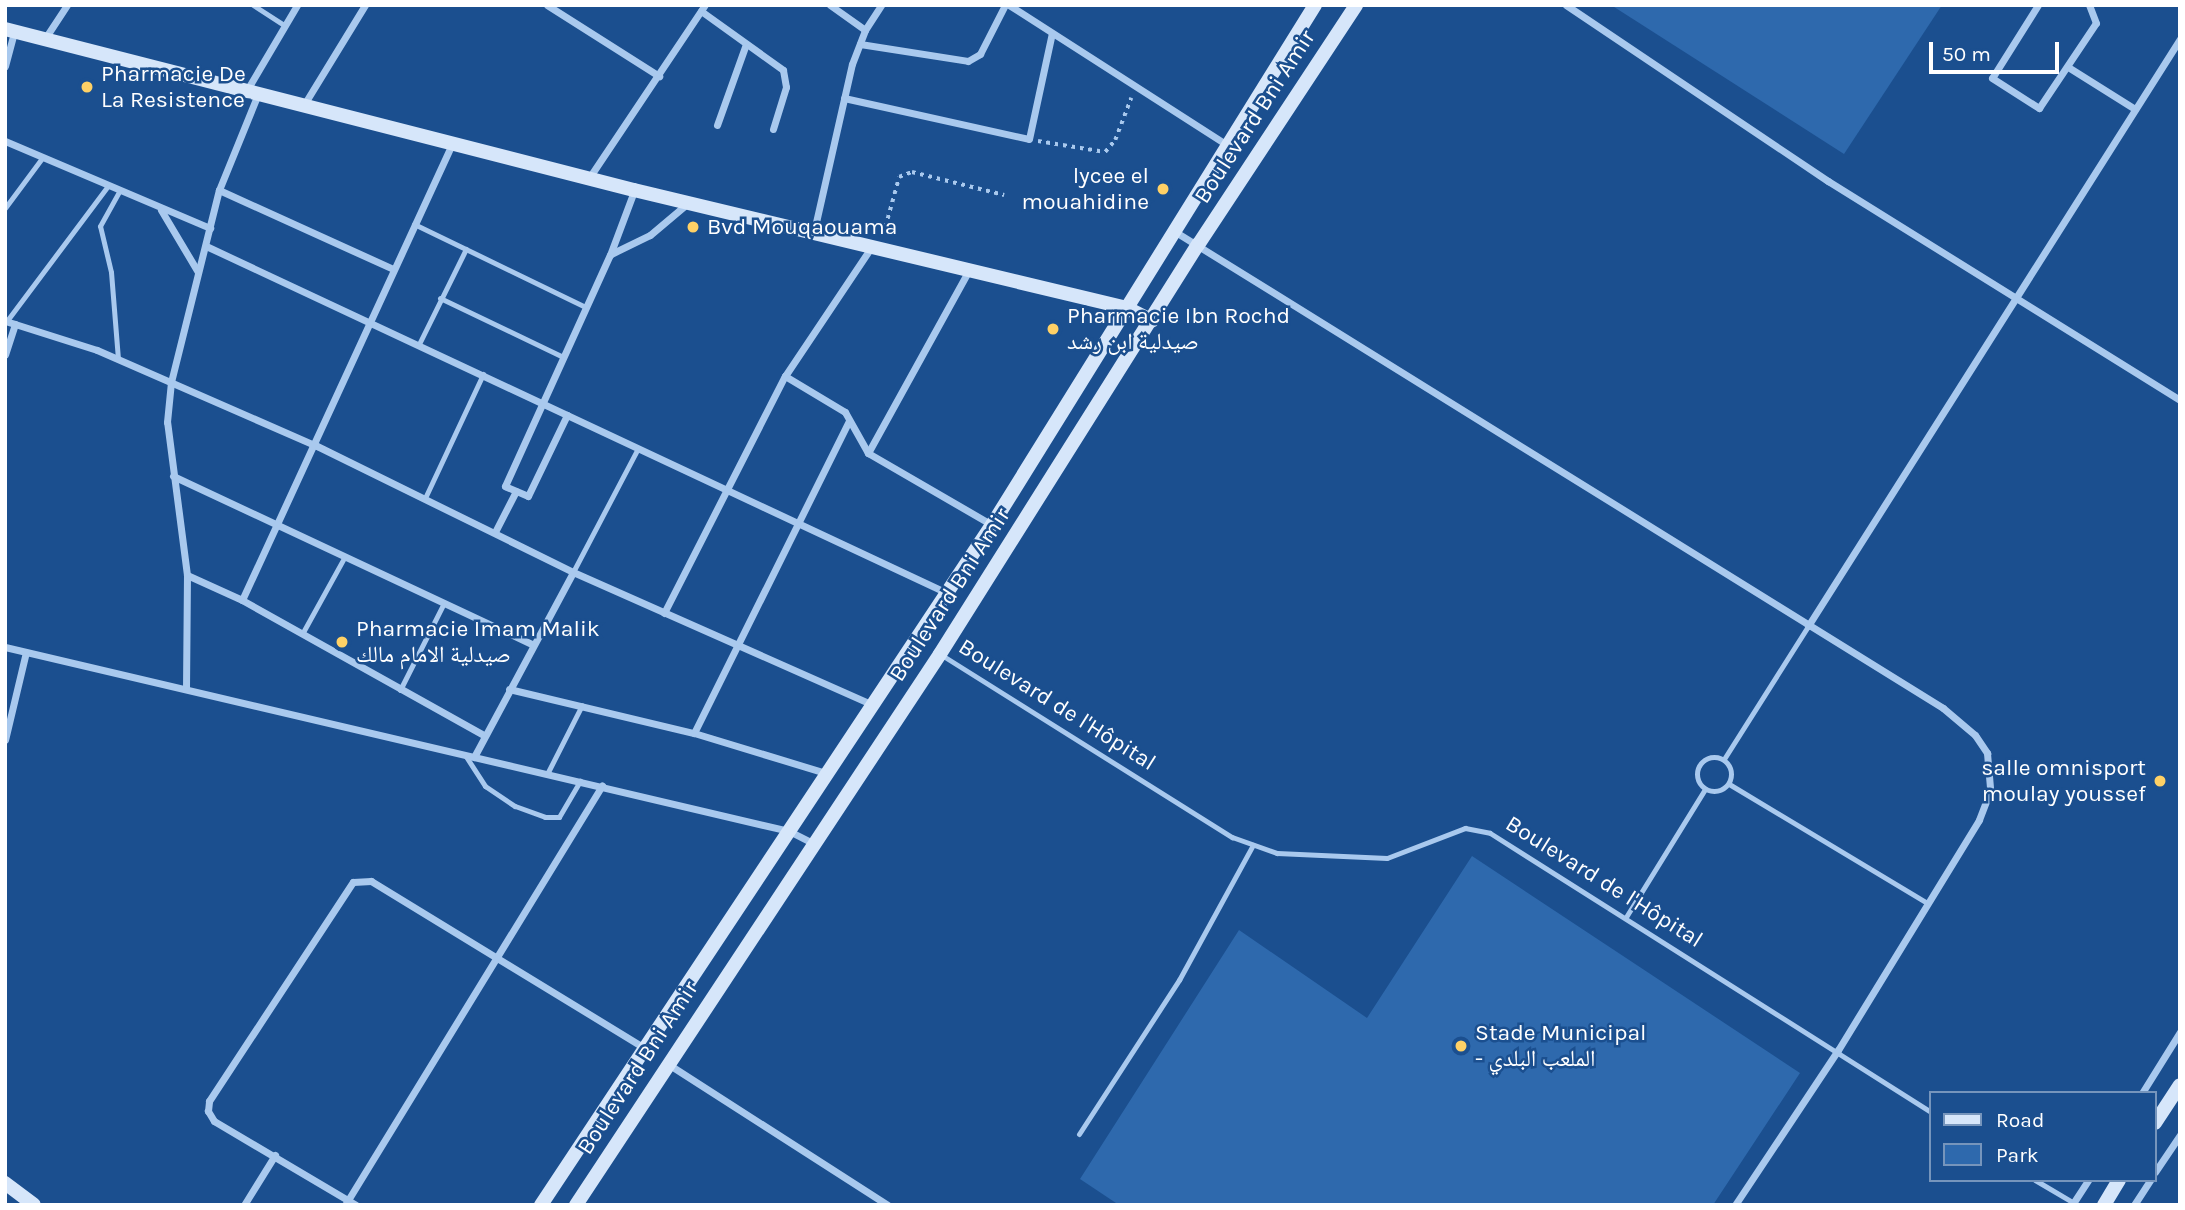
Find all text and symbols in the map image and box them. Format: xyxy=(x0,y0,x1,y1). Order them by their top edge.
street label: Boulevard Bni Amir xyxy=(1189,25,1321,209)
scale bar xyxy=(1933,28,2062,72)
text: 50 m xyxy=(1942,42,1991,66)
place label: Pharmacie De La Resistence xyxy=(101,60,246,114)
marker: Pharmacie De La Resistence xyxy=(79,79,95,95)
place label: lycee el mouahidine xyxy=(1021,162,1149,216)
marker: lycee el mouahidine xyxy=(1155,181,1171,197)
place label: Bvd Mouqaouama xyxy=(707,213,897,241)
marker: Bvd Mouqaouama xyxy=(685,219,701,235)
place label: Pharmacie Ibn Rochd صيدلية ابن رشد xyxy=(1067,302,1290,356)
marker: Pharmacie Ibn Rochd صيدلية ابن رشد xyxy=(1045,321,1061,337)
street label: Boulevard Bni Amir xyxy=(884,503,1016,687)
place label: Pharmacie Imam Malik صيدلية الامام مالك xyxy=(356,615,600,669)
street label: Boulevard de l'Hôpital xyxy=(953,633,1161,777)
marker: Pharmacie Imam Malik صيدلية الامام مالك xyxy=(334,634,350,650)
place label: salle omnisport moulay youssef xyxy=(1981,754,2146,808)
marker: salle omnisport moulay youssef xyxy=(2152,773,2168,789)
street label: Boulevard de l'Hôpital xyxy=(1500,810,1708,954)
street label: Boulevard Bni Amir xyxy=(572,976,704,1160)
place label: Stade Municipal - الملعب البلدي xyxy=(1475,1019,1647,1073)
marker: Stade Municipal - الملعب البلدي xyxy=(1453,1038,1469,1054)
legend xyxy=(1930,1091,2157,1182)
text: Road xyxy=(1996,1108,2044,1132)
text: Park xyxy=(1996,1143,2039,1167)

